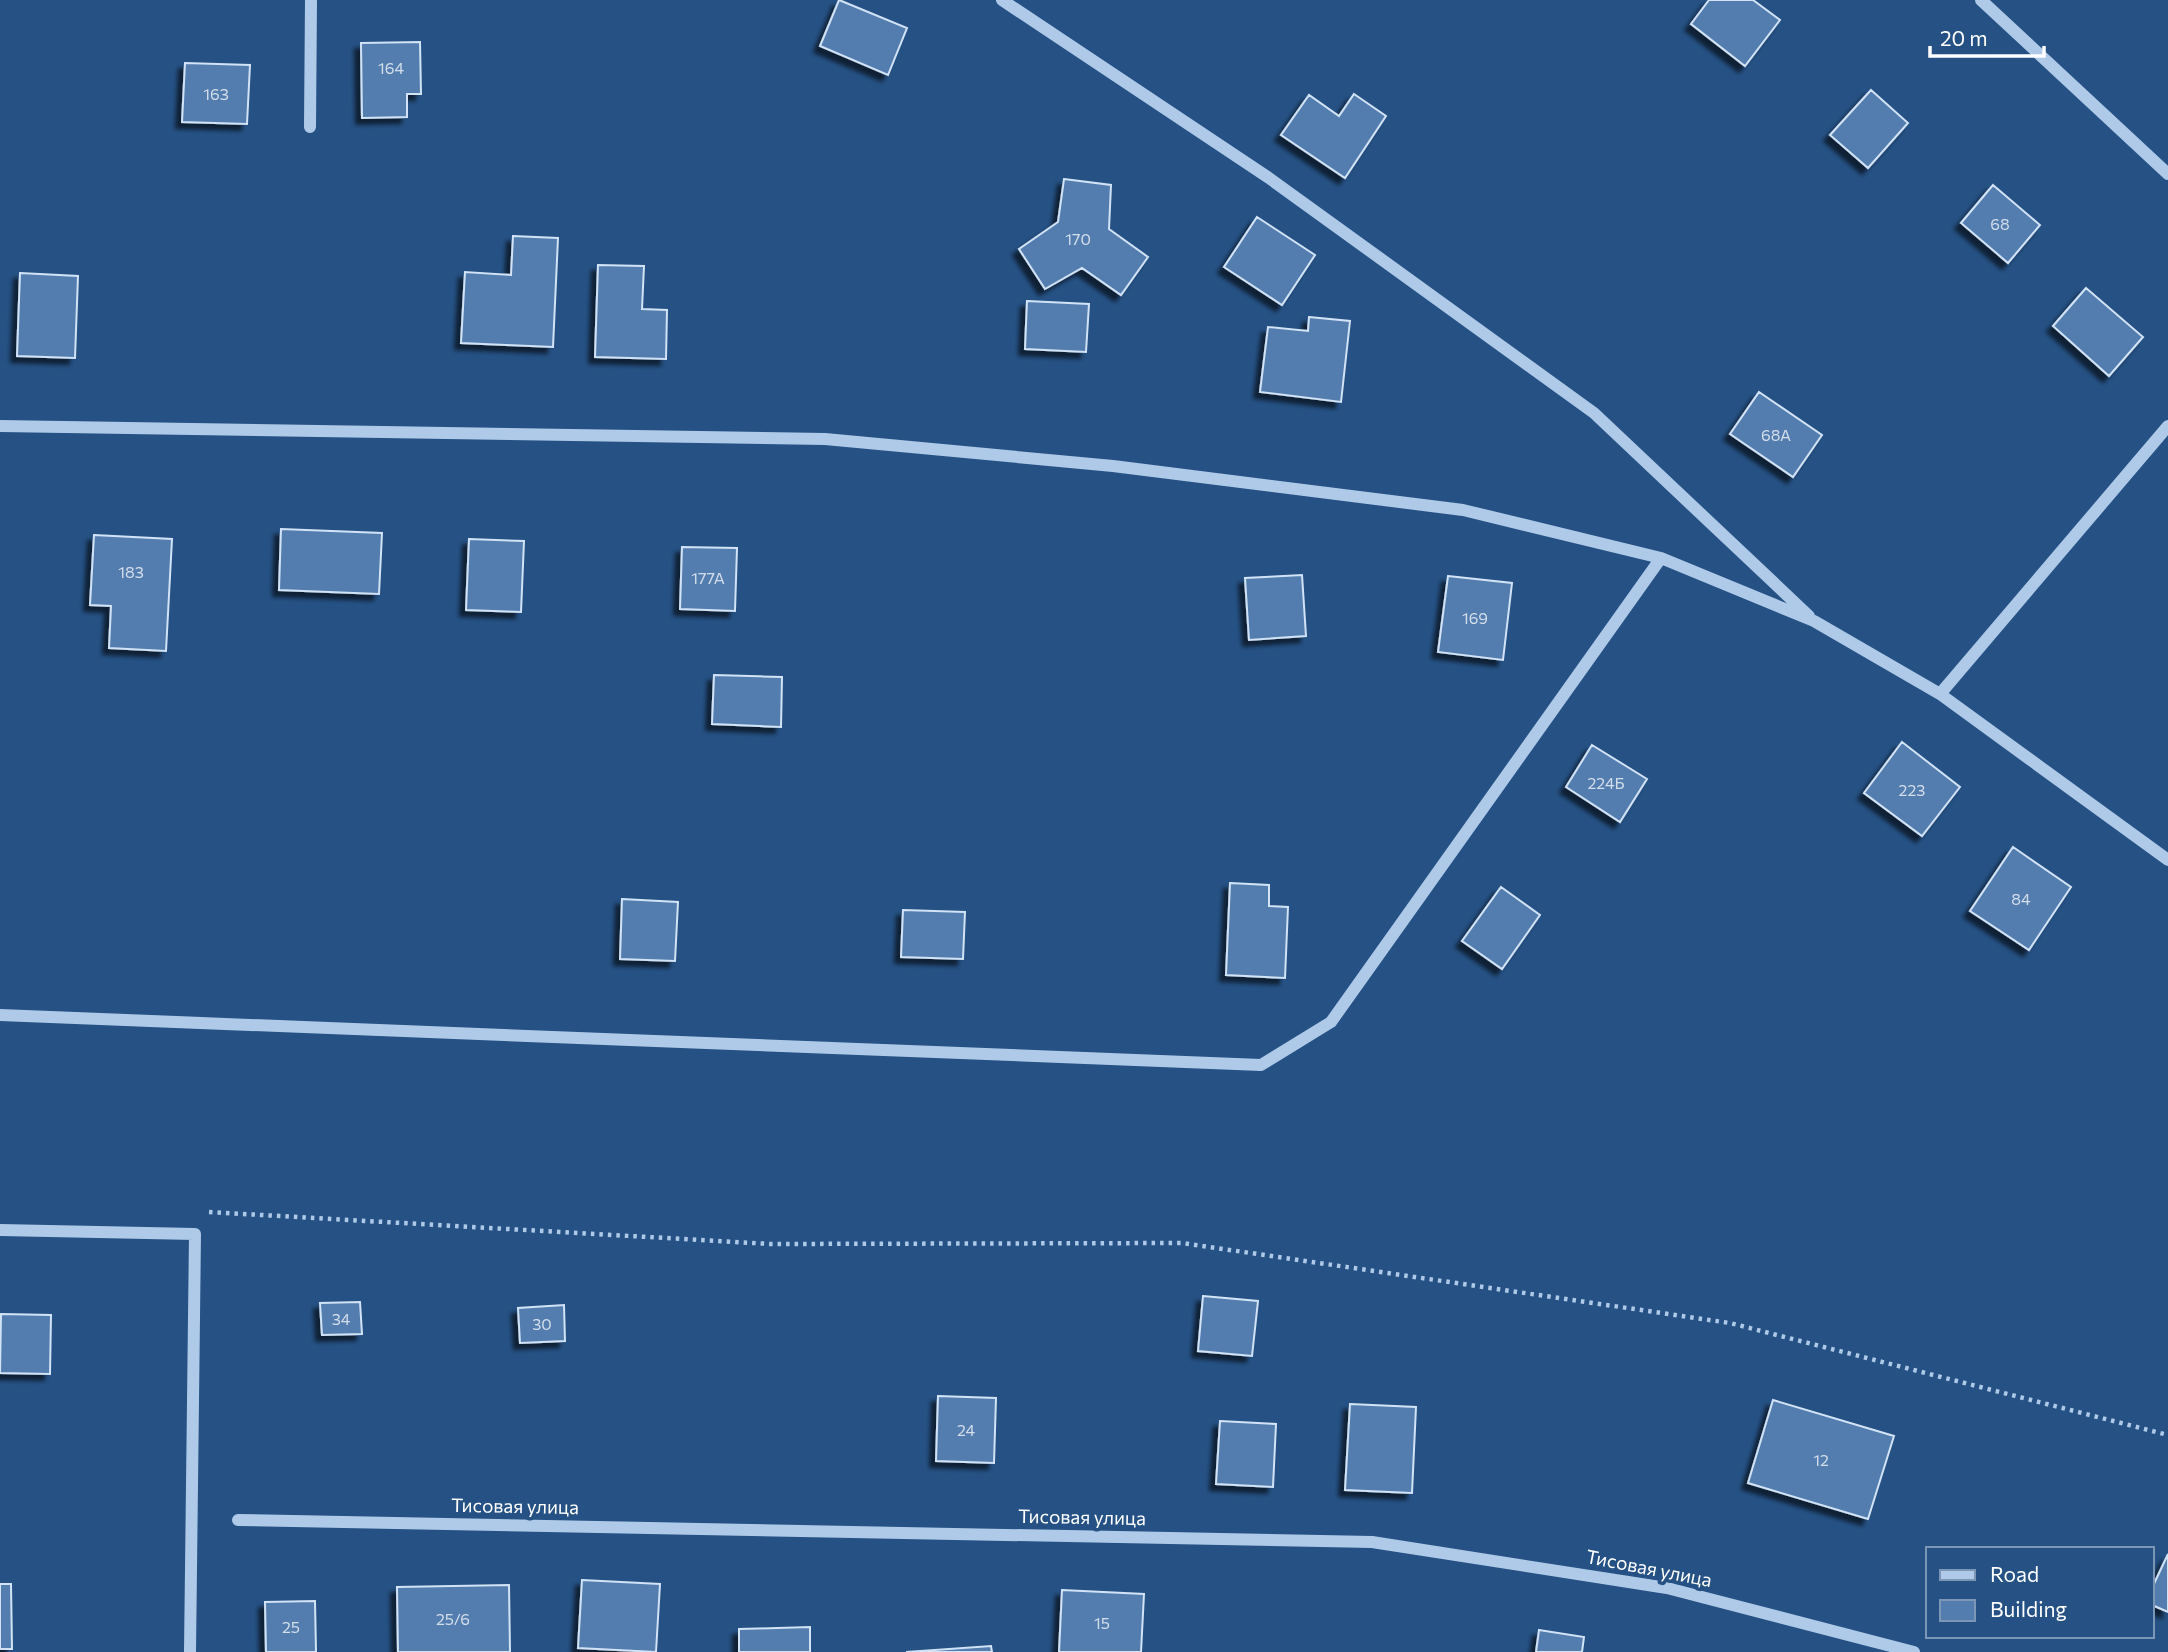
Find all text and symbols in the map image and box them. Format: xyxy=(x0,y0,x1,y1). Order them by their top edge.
scale bar xyxy=(1930,14,2044,58)
text: 20 m xyxy=(1940,25,1988,50)
house number: 164 xyxy=(378,58,404,77)
house number: 163 xyxy=(203,84,229,103)
house number: 68 xyxy=(1990,214,2010,233)
house number: 170 xyxy=(1065,229,1091,248)
house number: 68А xyxy=(1761,425,1791,444)
house number: 183 xyxy=(118,562,144,581)
house number: 177А xyxy=(691,568,725,587)
house number: 169 xyxy=(1462,608,1488,627)
house number: 224Б xyxy=(1587,773,1625,792)
house number: 223 xyxy=(1899,780,1925,799)
house number: 84 xyxy=(2011,889,2031,908)
house number: 34 xyxy=(332,1309,351,1328)
house number: 30 xyxy=(532,1314,552,1333)
house number: 24 xyxy=(957,1420,975,1439)
house number: 12 xyxy=(1813,1450,1829,1469)
street label: Тисовая улица xyxy=(451,1493,579,1518)
street label: Тисовая улица xyxy=(1018,1504,1146,1529)
street label: Тисовая улица xyxy=(1584,1544,1714,1591)
legend xyxy=(1926,1547,2154,1638)
text: Road xyxy=(1990,1561,2039,1586)
text: Building xyxy=(1990,1596,2067,1621)
house number: 25/6 xyxy=(436,1609,470,1628)
house number: 15 xyxy=(1094,1613,1110,1632)
house number: 25 xyxy=(282,1617,300,1636)

